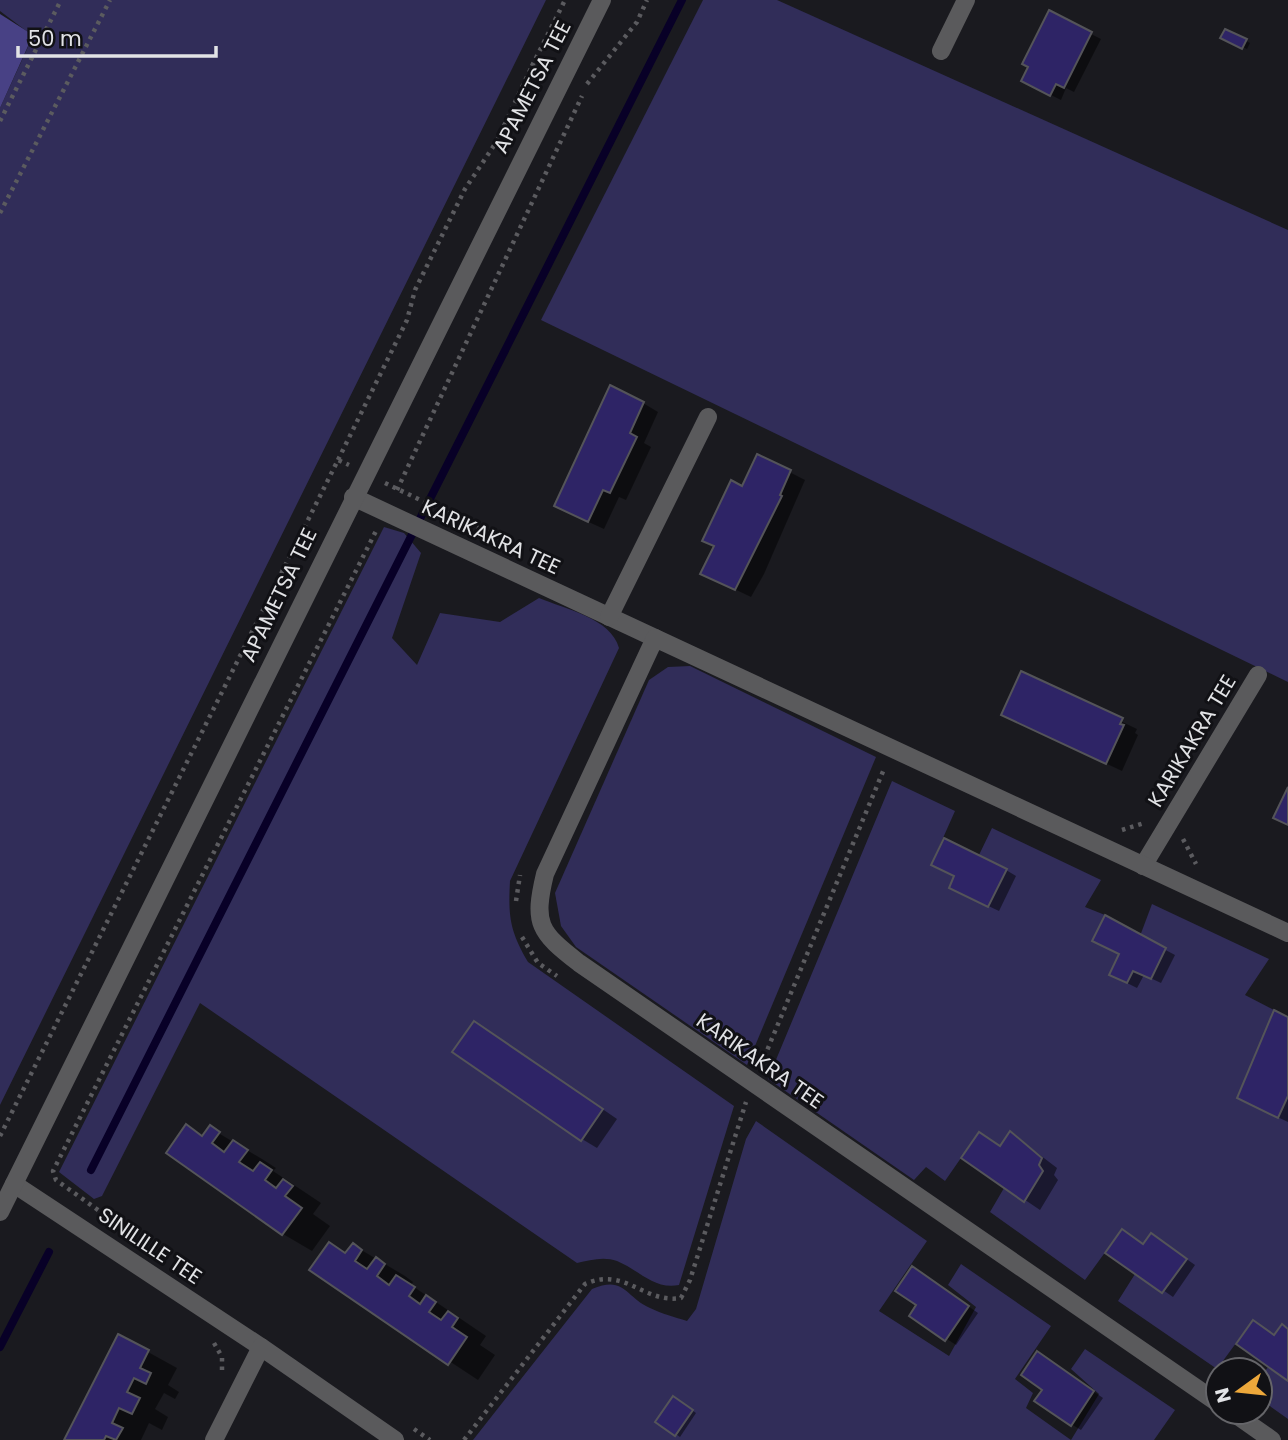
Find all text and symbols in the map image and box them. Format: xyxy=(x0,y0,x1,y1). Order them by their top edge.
scale bar xyxy=(18,14,215,58)
street label: APAMETSA TEE xyxy=(486,15,578,158)
text: 50 m xyxy=(28,24,82,53)
street label: KARIKAKRA TEE xyxy=(417,492,565,581)
street label: APAMETSA TEE xyxy=(234,523,324,667)
street label: KARIKAKRA TEE xyxy=(1141,669,1242,812)
street label: KARIKAKRA TEE xyxy=(691,1006,830,1115)
street label: SINILILLE TEE xyxy=(93,1200,208,1291)
north arrow xyxy=(1204,1356,1274,1426)
text: N xyxy=(1208,1385,1238,1406)

